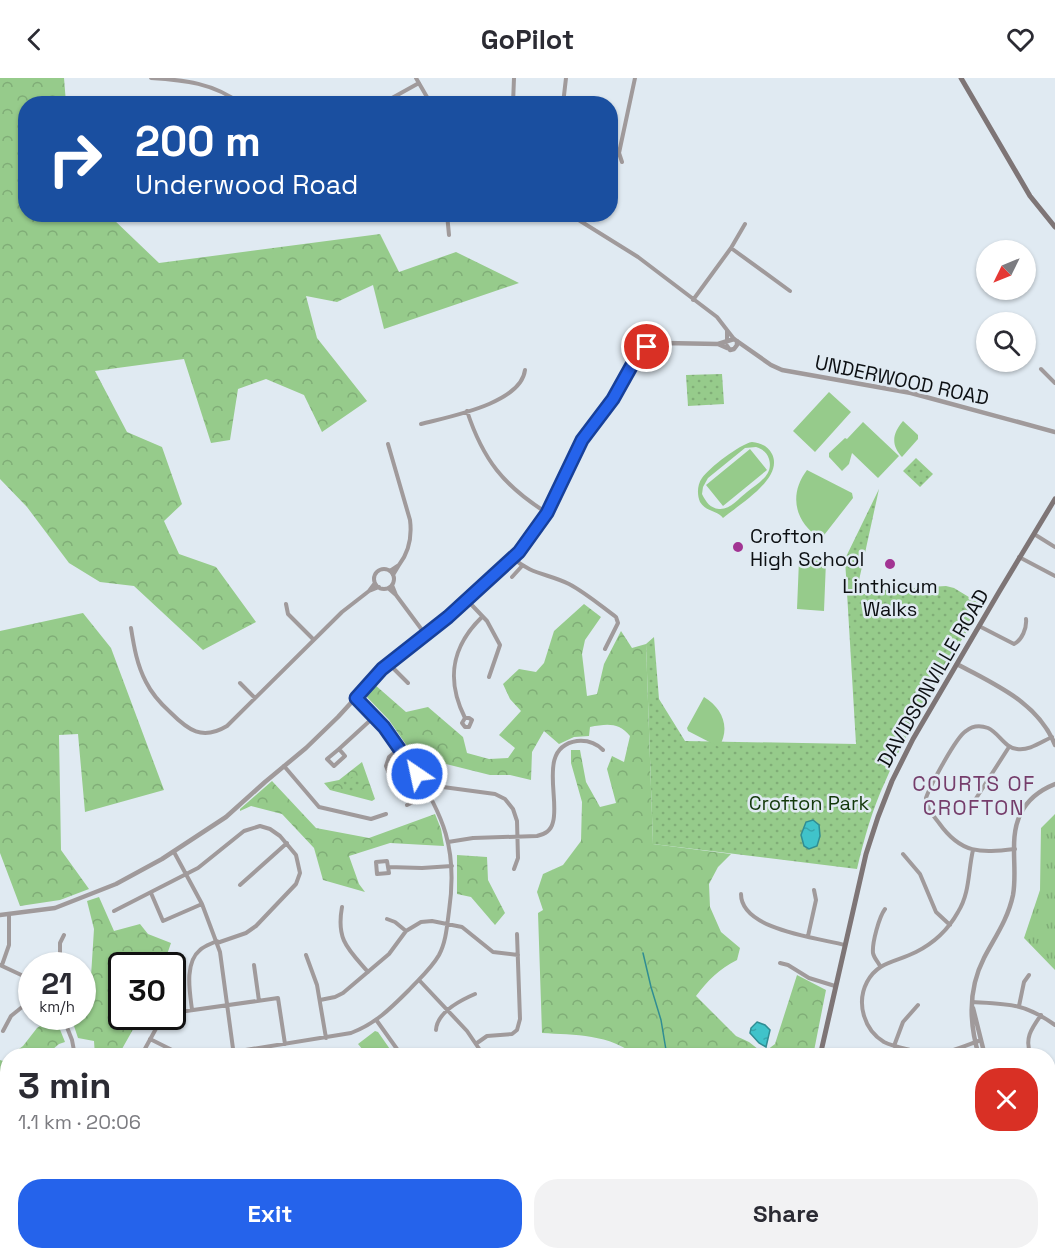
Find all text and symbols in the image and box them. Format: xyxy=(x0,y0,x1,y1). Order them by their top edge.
text: GoPilot xyxy=(481,22,574,57)
icon: back xyxy=(18,23,51,56)
icon: heart xyxy=(1004,23,1037,56)
text: 200 m xyxy=(135,115,261,168)
icon: right xyxy=(36,120,114,198)
text: Underwood Road xyxy=(135,167,358,202)
north arrow xyxy=(976,240,1036,300)
map controls xyxy=(976,240,1036,372)
button: search xyxy=(976,312,1036,372)
pin xyxy=(621,321,672,372)
icon: arrive xyxy=(630,330,663,363)
street label: UNDERWOOD ROAD xyxy=(813,349,991,411)
place label: Crofton High School xyxy=(750,523,864,572)
marker: Crofton High School xyxy=(731,540,745,554)
marker: Linthicum Walks xyxy=(883,557,897,571)
place label: Linthicum Walks xyxy=(842,573,938,622)
street label: DAVIDSONVILLE ROAD xyxy=(871,584,995,772)
position arrow xyxy=(385,742,449,806)
district label: COURTS OF CROFTON xyxy=(912,770,1036,821)
park label: Crofton Park xyxy=(749,790,870,816)
speed limit sign: 30 xyxy=(108,952,186,1030)
text: 21 xyxy=(41,964,73,1003)
text: km/h xyxy=(39,997,75,1016)
text: 3 min xyxy=(18,1063,112,1109)
button: close xyxy=(975,1068,1038,1131)
text: 1.1 km · 20:06 xyxy=(18,1109,141,1135)
button: Exit xyxy=(18,1179,522,1248)
button: Share xyxy=(534,1179,1038,1248)

